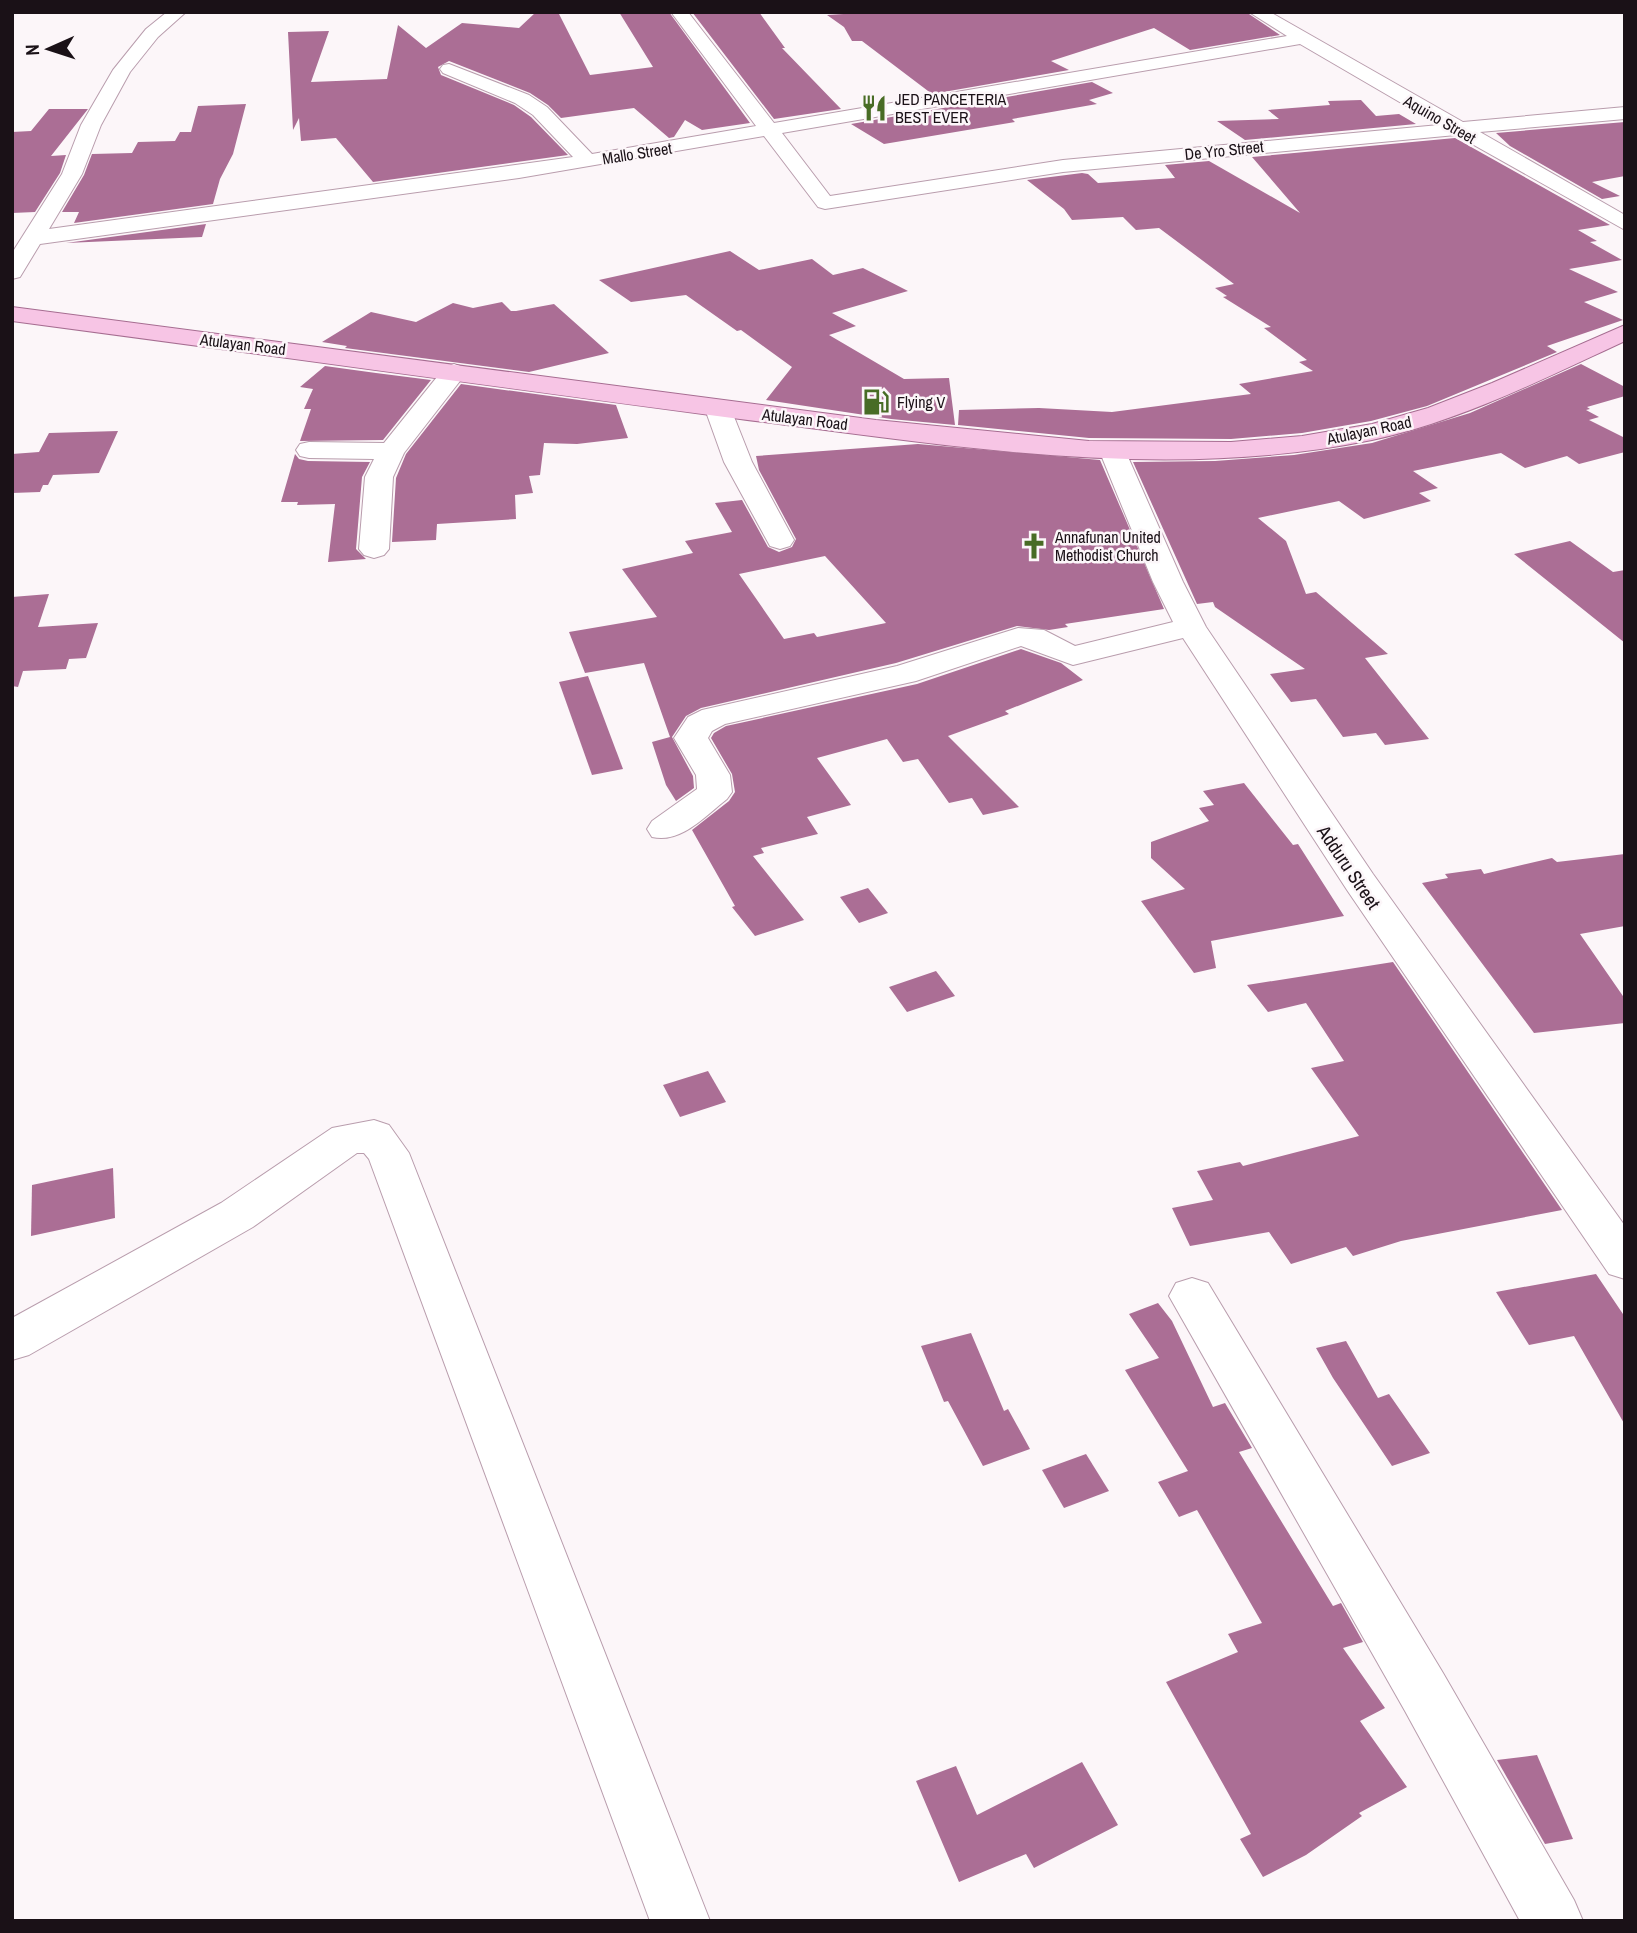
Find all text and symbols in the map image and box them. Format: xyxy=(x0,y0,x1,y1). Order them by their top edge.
north arrow xyxy=(14,14,84,84)
text: N xyxy=(19,44,45,56)
place label: JED PANCETERIA BEST EVER xyxy=(895,88,1007,128)
street label: Aquino Street xyxy=(1399,89,1481,149)
restaurant icon: JED PANCETERIA BEST EVER xyxy=(859,93,889,123)
street label: De Yro Street xyxy=(1183,135,1265,165)
street label: Mallo Street xyxy=(601,137,674,169)
street label: Atulayan Road xyxy=(198,328,287,360)
fuel station icon: Flying V xyxy=(861,387,891,417)
place label: Flying V xyxy=(897,391,945,413)
street label: Atulayan Road xyxy=(760,403,849,435)
street label: Atulayan Road xyxy=(1324,410,1413,450)
place label: Annafunan United Methodist Church xyxy=(1054,526,1161,566)
church icon: Annafunan United Methodist Church xyxy=(1019,531,1049,561)
street label: Adduru Street xyxy=(1311,819,1387,915)

